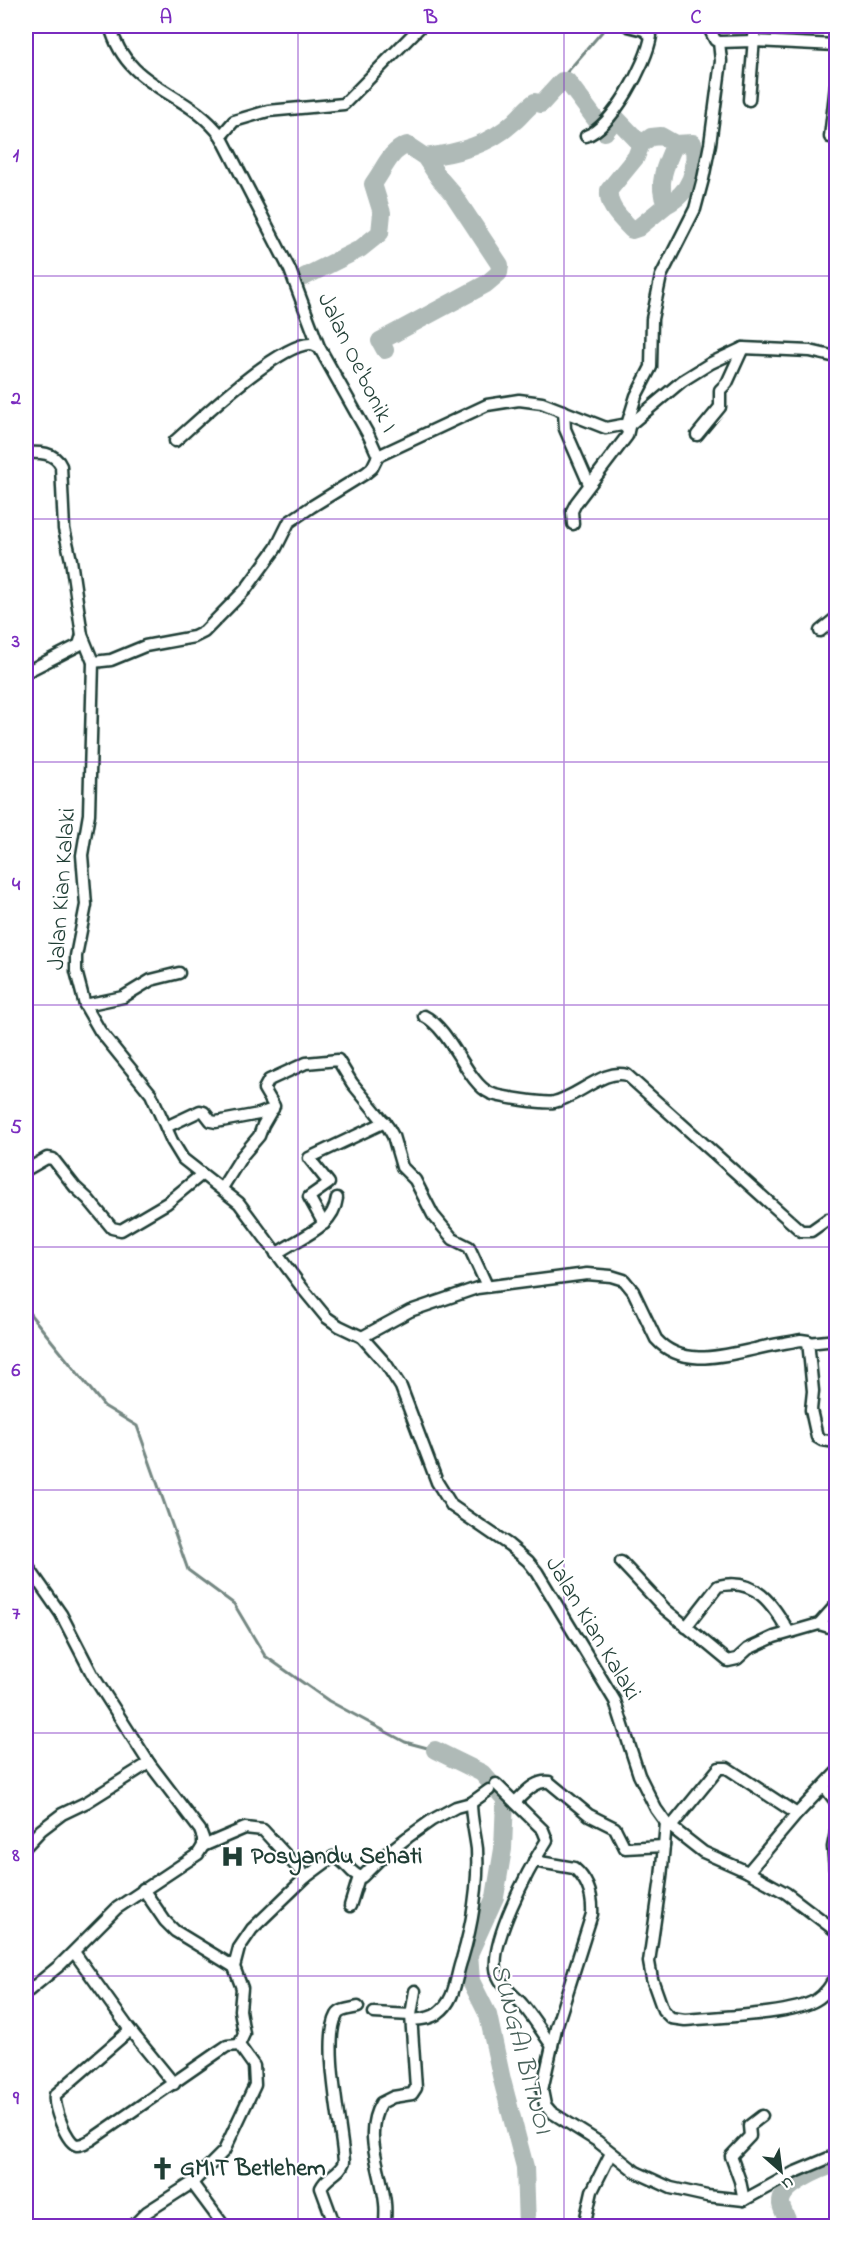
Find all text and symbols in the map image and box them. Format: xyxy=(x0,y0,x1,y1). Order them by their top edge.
text: A xyxy=(160,4,172,33)
text: B xyxy=(423,4,438,33)
text: C xyxy=(691,4,702,33)
text: 1 xyxy=(13,142,20,171)
street label: Jalan Oe'bonik I xyxy=(307,287,405,439)
text: 2 xyxy=(10,385,21,414)
text: 3 xyxy=(11,628,20,657)
street label: Jalan Kian Kalaki xyxy=(40,807,86,971)
text: 4 xyxy=(12,871,21,900)
text: 5 xyxy=(10,1114,22,1143)
text: 6 xyxy=(12,1357,21,1386)
street label: Jalan Kian Kalaki xyxy=(535,1550,649,1708)
text: 7 xyxy=(12,1600,21,1629)
place label: Posyandu Sehati xyxy=(251,1840,422,1876)
text: 8 xyxy=(11,1842,20,1871)
hospital icon: Posyandu Sehati xyxy=(220,1844,246,1870)
water label: SUNGAI BITNOI xyxy=(479,1960,561,2139)
text: 9 xyxy=(12,2085,20,2114)
north arrow xyxy=(751,2141,811,2201)
place label: GMIT Betlehem xyxy=(180,2152,326,2187)
church icon: GMIT Betlehem xyxy=(149,2156,175,2182)
text: U xyxy=(777,2170,797,2195)

